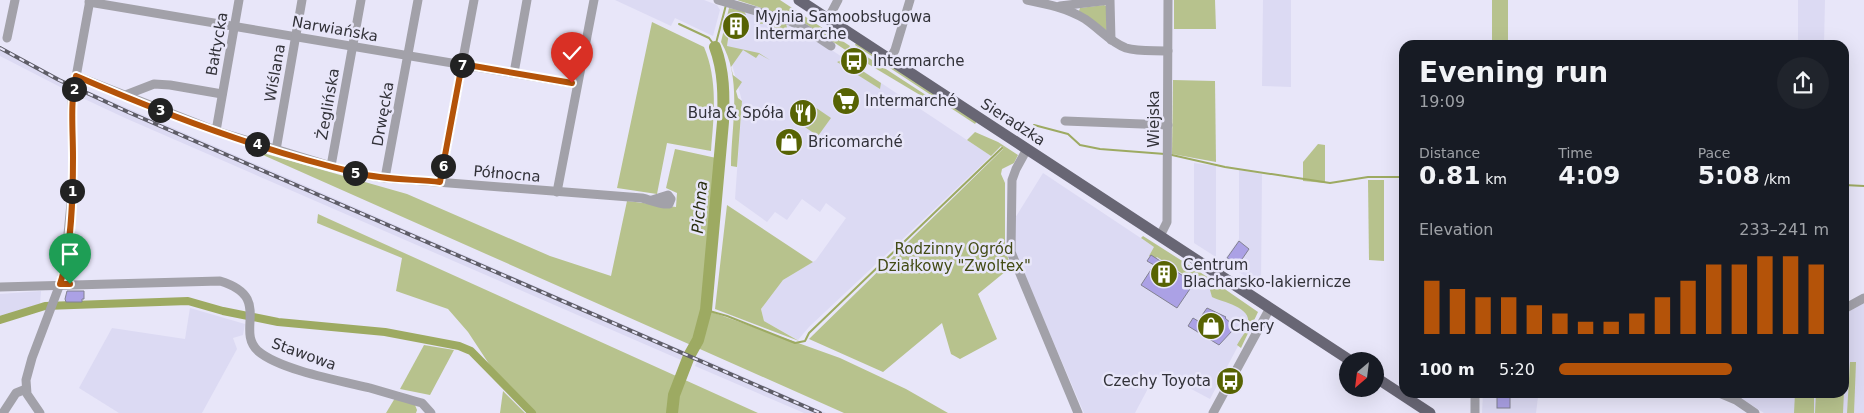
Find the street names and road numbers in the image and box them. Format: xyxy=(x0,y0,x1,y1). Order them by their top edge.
street label: Bałtycka xyxy=(203,11,231,77)
street label: Narwiańska xyxy=(291,13,379,45)
street label: Wiślana xyxy=(261,43,289,103)
street label: Żeglińska xyxy=(312,67,343,141)
street label: Drwęcka xyxy=(368,80,398,148)
street label: Wiejska xyxy=(1145,90,1163,148)
street label: Sieradzka xyxy=(977,94,1049,150)
street label: Północna xyxy=(473,162,541,186)
street label: Stawowa xyxy=(269,334,339,374)

